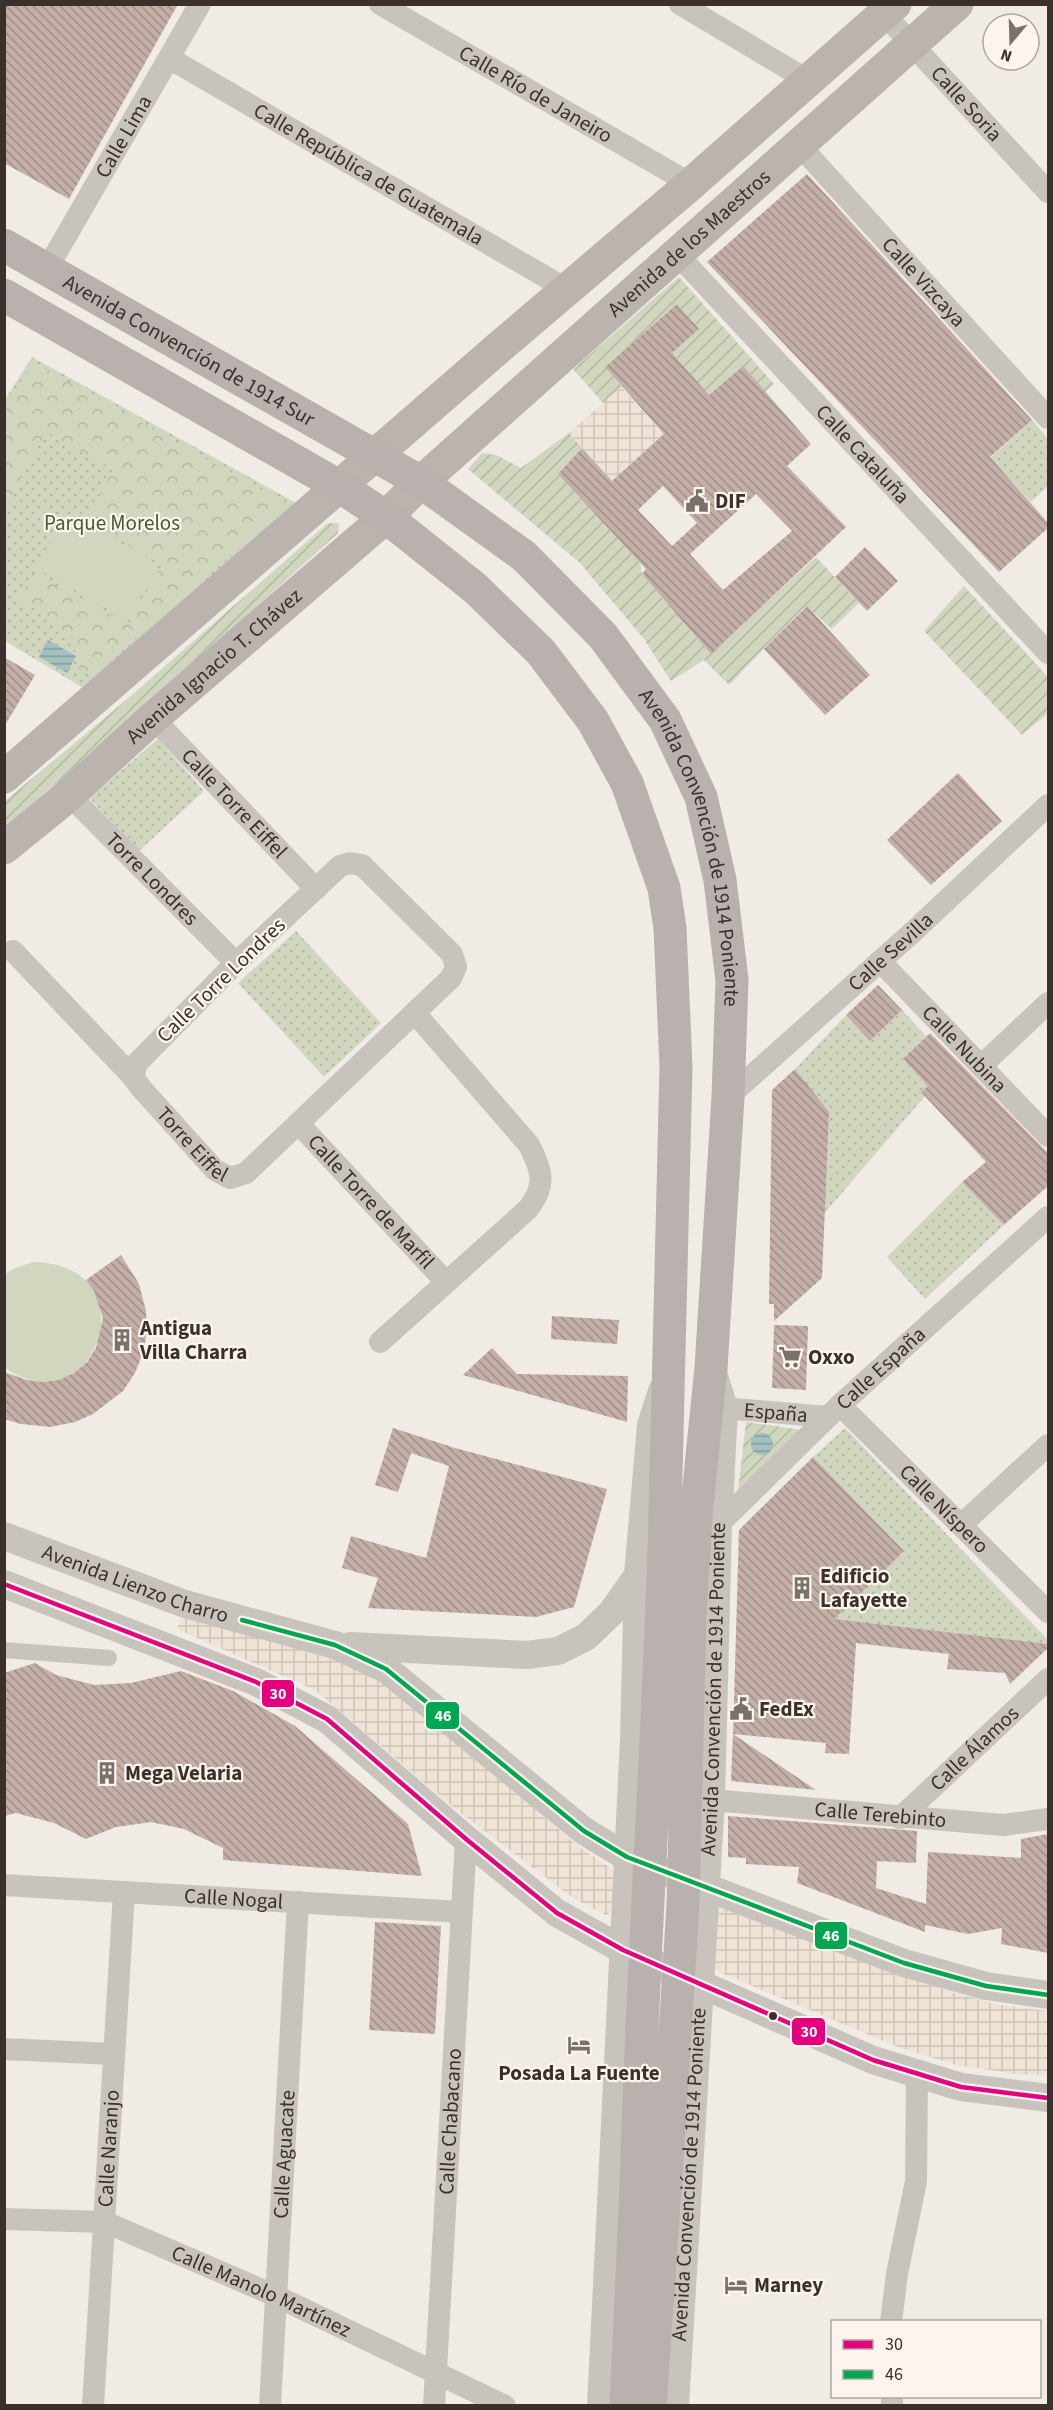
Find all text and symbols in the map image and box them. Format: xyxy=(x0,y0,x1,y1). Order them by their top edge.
north arrow xyxy=(981,12,1041,72)
street label: Calle Río de Janeiro xyxy=(453,38,618,151)
text: N xyxy=(998,43,1015,67)
street label: Calle Soria xyxy=(924,59,1009,148)
street label: Calle Lima xyxy=(88,89,159,184)
street label: Calle República de Guatemala xyxy=(248,95,489,253)
street label: Avenida de los Maestros xyxy=(601,162,777,324)
street label: Calle Vizcaya xyxy=(875,230,973,334)
street label: Avenida Convención de 1914 Sur xyxy=(58,267,321,434)
street label: Calle Cataluña xyxy=(809,397,917,510)
place label: DIF xyxy=(715,486,746,516)
public building icon: DIF xyxy=(684,488,710,514)
park label: Parque Morelos xyxy=(44,508,180,538)
street label: Avenida Ignacio T. Chávez xyxy=(119,581,309,751)
street label: Avenida Convención de 1914 Poniente xyxy=(631,682,747,1007)
street label: Calle Torre Eiffel xyxy=(175,742,294,865)
street label: Torre Londres xyxy=(99,825,206,932)
street label: Calle Sevilla xyxy=(841,905,940,998)
street label: Calle Torre Londres xyxy=(150,910,292,1049)
street label: Calle Nubina xyxy=(915,998,1014,1100)
street label: Torre Eiffel xyxy=(149,1100,234,1189)
street label: Calle Torre de Marfil xyxy=(301,1128,442,1276)
place label: Antigua Villa Charra xyxy=(139,1313,247,1367)
street label: Calle España xyxy=(829,1320,932,1417)
building icon: Antigua Villa Charra xyxy=(109,1327,135,1353)
place label: Oxxo xyxy=(808,1342,855,1372)
supermarket icon: Oxxo xyxy=(777,1344,803,1370)
street label: España xyxy=(743,1395,809,1430)
street label: Calle Níspero xyxy=(892,1457,996,1560)
street label: Avenida Convención de 1914 Poniente xyxy=(693,1522,733,1857)
street label: Avenida Lienzo Charro xyxy=(38,1537,232,1630)
place label: Edificio Lafayette xyxy=(820,1561,907,1615)
building icon: Edificio Lafayette xyxy=(789,1575,815,1601)
line badge: 30 xyxy=(261,1679,295,1708)
text: 30 xyxy=(270,1683,286,1705)
place label: FedEx xyxy=(759,1694,814,1724)
public building icon: FedEx xyxy=(728,1696,754,1722)
street label: Calle Álamos xyxy=(923,1698,1026,1798)
line badge: 46 xyxy=(425,1701,460,1730)
text: 46 xyxy=(435,1705,451,1727)
place label: Mega Velaria xyxy=(125,1758,242,1788)
building icon: Mega Velaria xyxy=(94,1760,120,1786)
street label: Calle Terebinto xyxy=(813,1794,948,1835)
street label: Calle Nogal xyxy=(183,1881,284,1916)
line badge: 46 xyxy=(814,1921,848,1950)
text: 46 xyxy=(823,1925,839,1947)
street label: Avenida Convención de 1914 Poniente xyxy=(664,2007,714,2342)
unlabelled marker xyxy=(767,2010,779,2022)
line badge: 30 xyxy=(791,2017,826,2046)
text: 30 xyxy=(801,2021,817,2043)
hotel icon: Posada La Fuente xyxy=(566,2032,592,2058)
street label: Calle Chabacano xyxy=(431,2047,469,2196)
place label: Posada La Fuente xyxy=(498,2058,660,2088)
street label: Calle Naranjo xyxy=(90,2089,127,2208)
street label: Calle Aguacate xyxy=(265,2089,303,2220)
street label: Calle Manolo Martínez xyxy=(167,2238,356,2345)
place label: Marney xyxy=(754,2270,823,2300)
hotel icon: Marney xyxy=(723,2272,749,2298)
legend xyxy=(831,2320,1041,2398)
text: 30 xyxy=(885,2332,903,2357)
text: 46 xyxy=(885,2362,903,2387)

